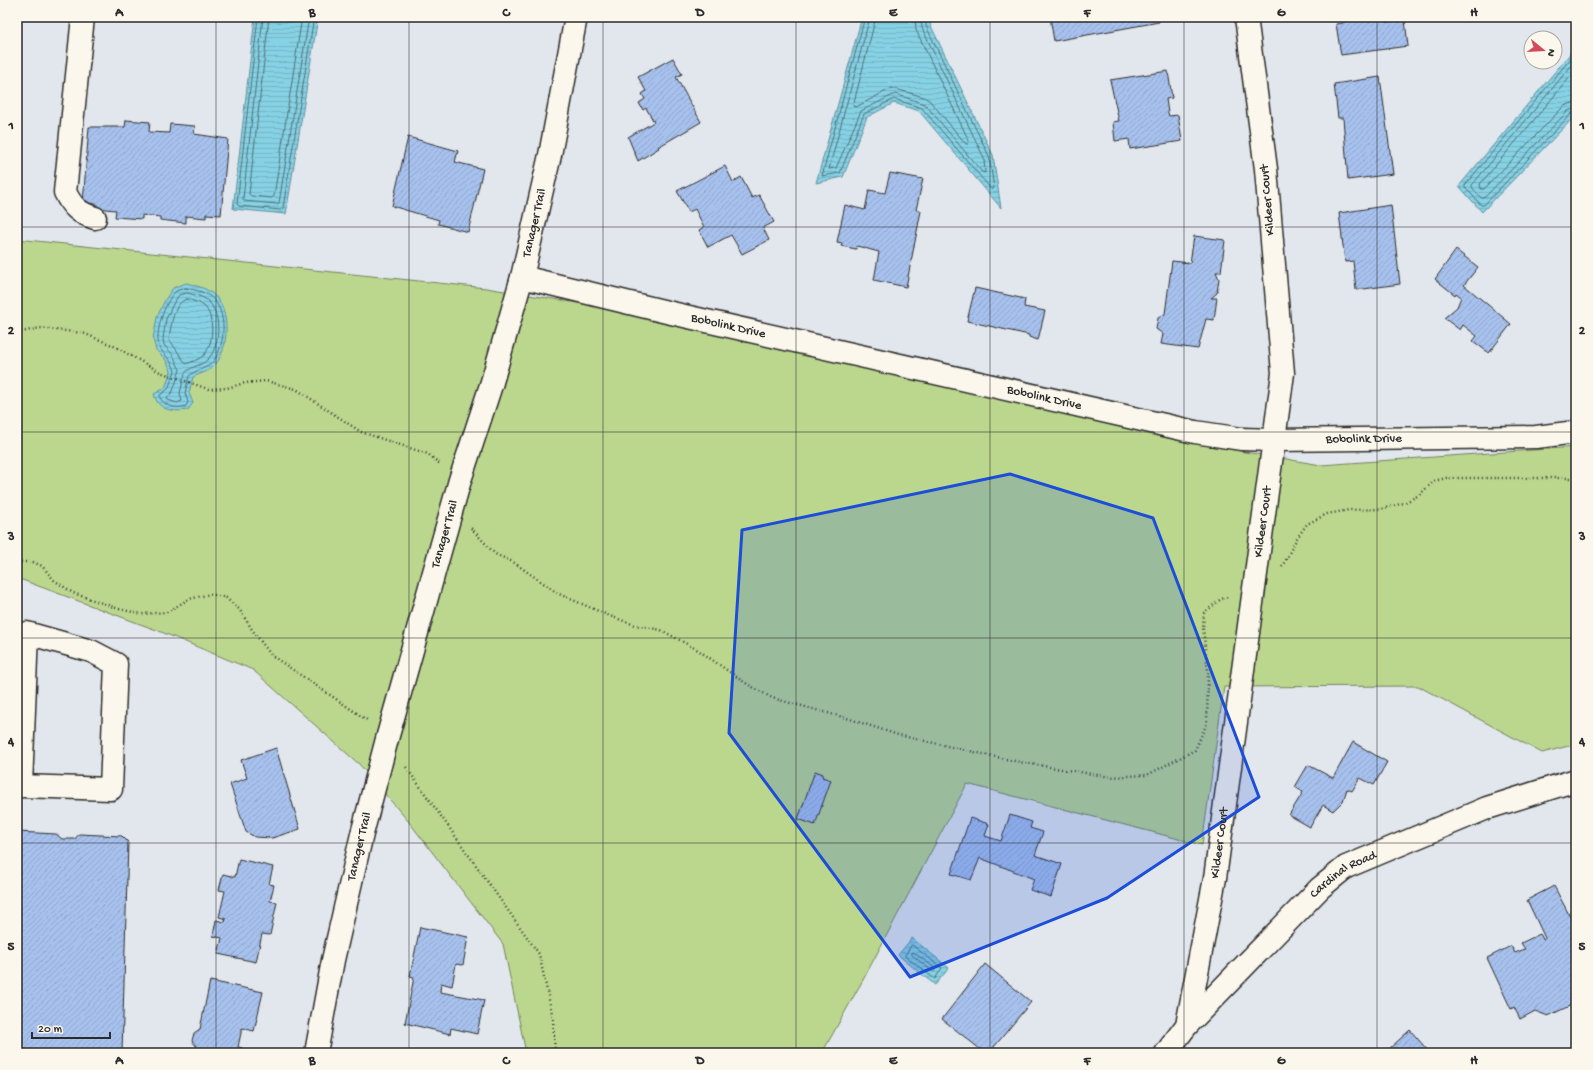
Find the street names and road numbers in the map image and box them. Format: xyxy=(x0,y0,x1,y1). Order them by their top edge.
street label: Kildeer Court xyxy=(1257,162,1279,236)
street label: Tanager Trail xyxy=(519,187,550,260)
street label: Bobolink Drive xyxy=(688,310,767,342)
street label: Bobolink Drive xyxy=(1004,382,1083,414)
street label: Bobolink Drive xyxy=(1325,431,1402,447)
street label: Kildeer Court xyxy=(1251,484,1275,558)
street label: Tanager Trail xyxy=(428,498,462,571)
street label: Kildeer Court xyxy=(1208,805,1232,879)
street label: Tanager Trail xyxy=(344,811,375,883)
street label: Cardinal Road xyxy=(1307,847,1380,901)

